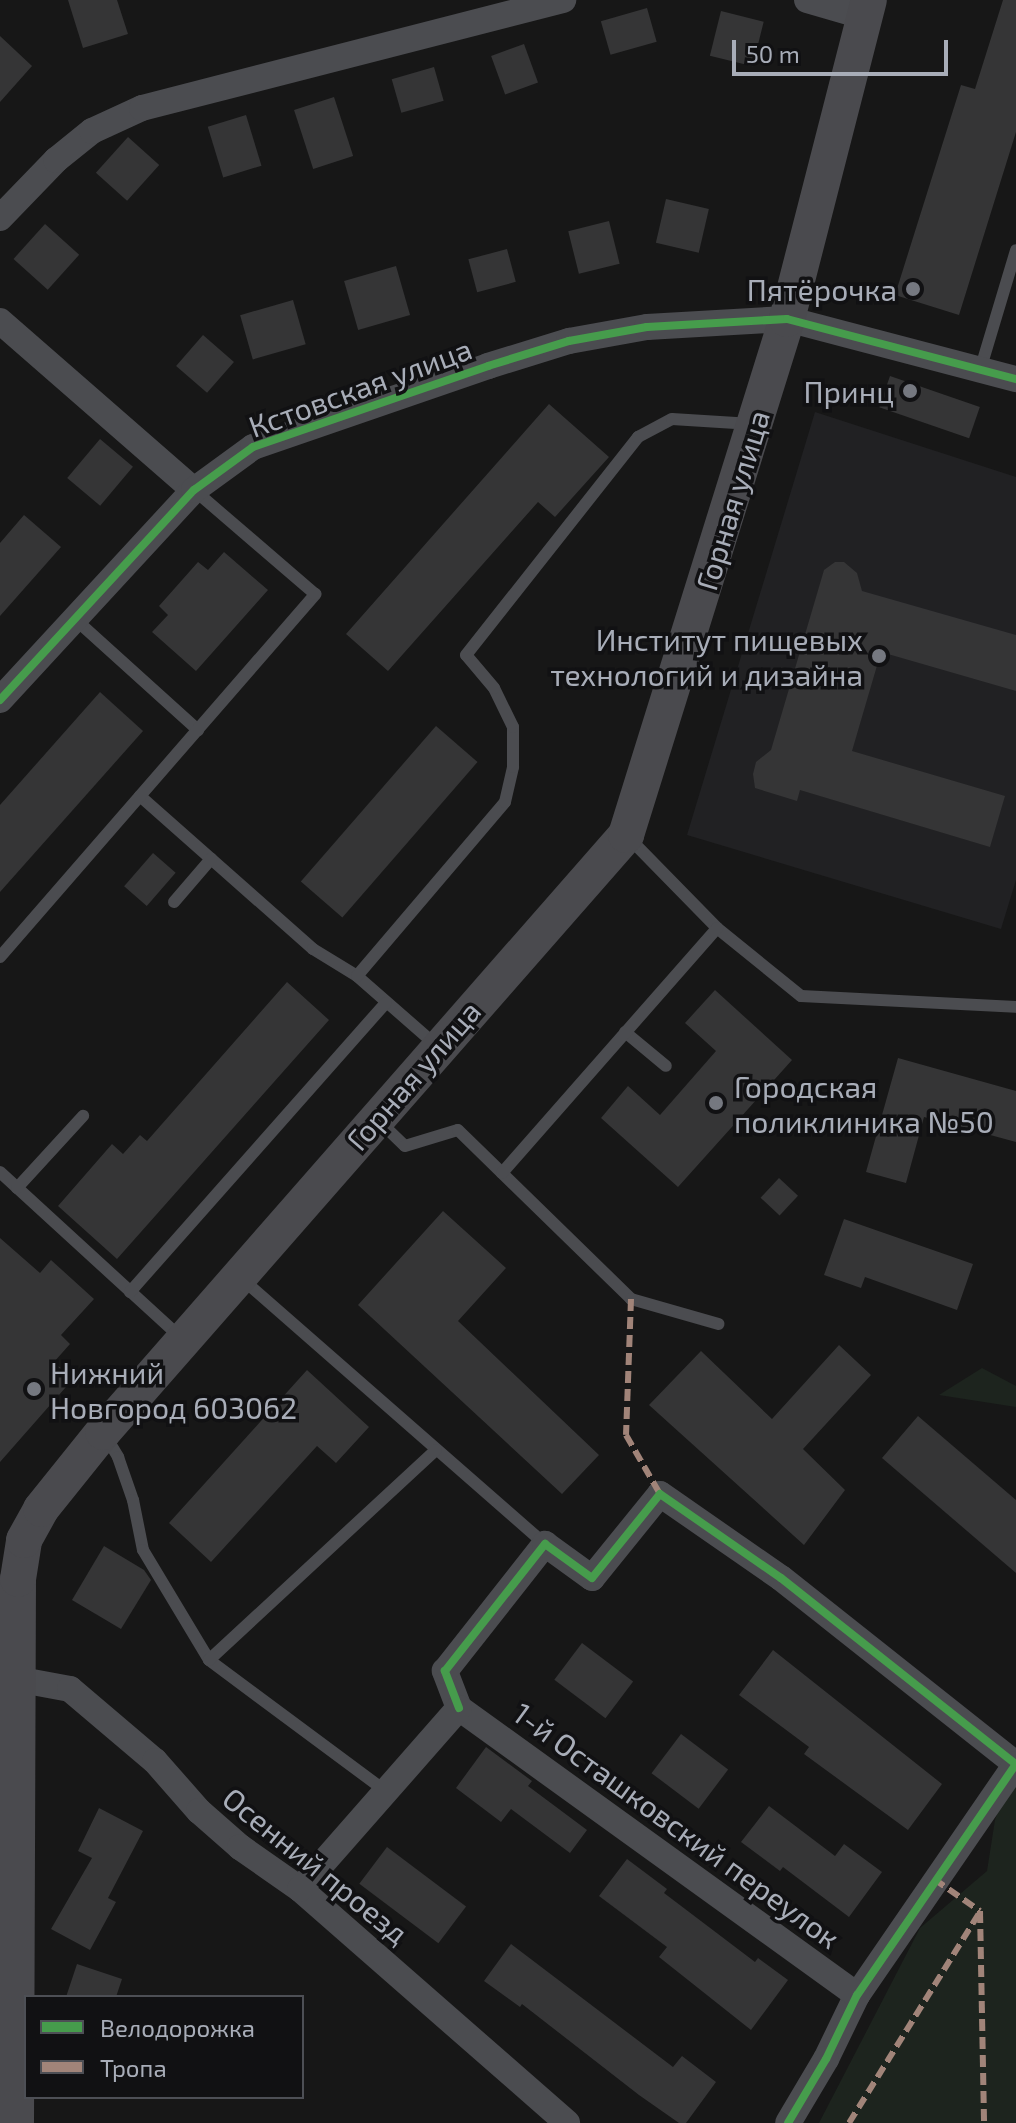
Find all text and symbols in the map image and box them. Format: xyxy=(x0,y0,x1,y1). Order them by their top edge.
scale bar xyxy=(736,24,952,74)
text: 50 m xyxy=(746,39,800,68)
place label: Пятёрочка xyxy=(747,271,897,307)
marker: Пятёрочка xyxy=(904,280,922,298)
street label: Кстовская улица xyxy=(243,330,477,444)
place label: Принц xyxy=(804,373,894,409)
marker: Принц xyxy=(901,382,919,400)
street label: Горная улица xyxy=(688,406,776,594)
place label: Институт пищевых технологий и дизайна xyxy=(550,621,863,692)
marker: Институт пищевых технологий и дизайна xyxy=(870,647,888,665)
street label: Горная улица xyxy=(338,993,488,1157)
place label: Городская поликлиника №50 xyxy=(734,1068,994,1138)
marker: Городская поликлиника №50 xyxy=(705,1092,727,1114)
place label: Нижний Новгород 603062 xyxy=(50,1354,297,1424)
marker: Нижний Новгород 603062 xyxy=(25,1380,43,1398)
street label: 1-й Осташковский переулок xyxy=(507,1695,847,1955)
street label: Осенний проезд xyxy=(216,1779,416,1951)
legend xyxy=(24,1995,304,2099)
text: Велодорожка xyxy=(100,2013,255,2042)
text: Тропа xyxy=(100,2053,167,2082)

